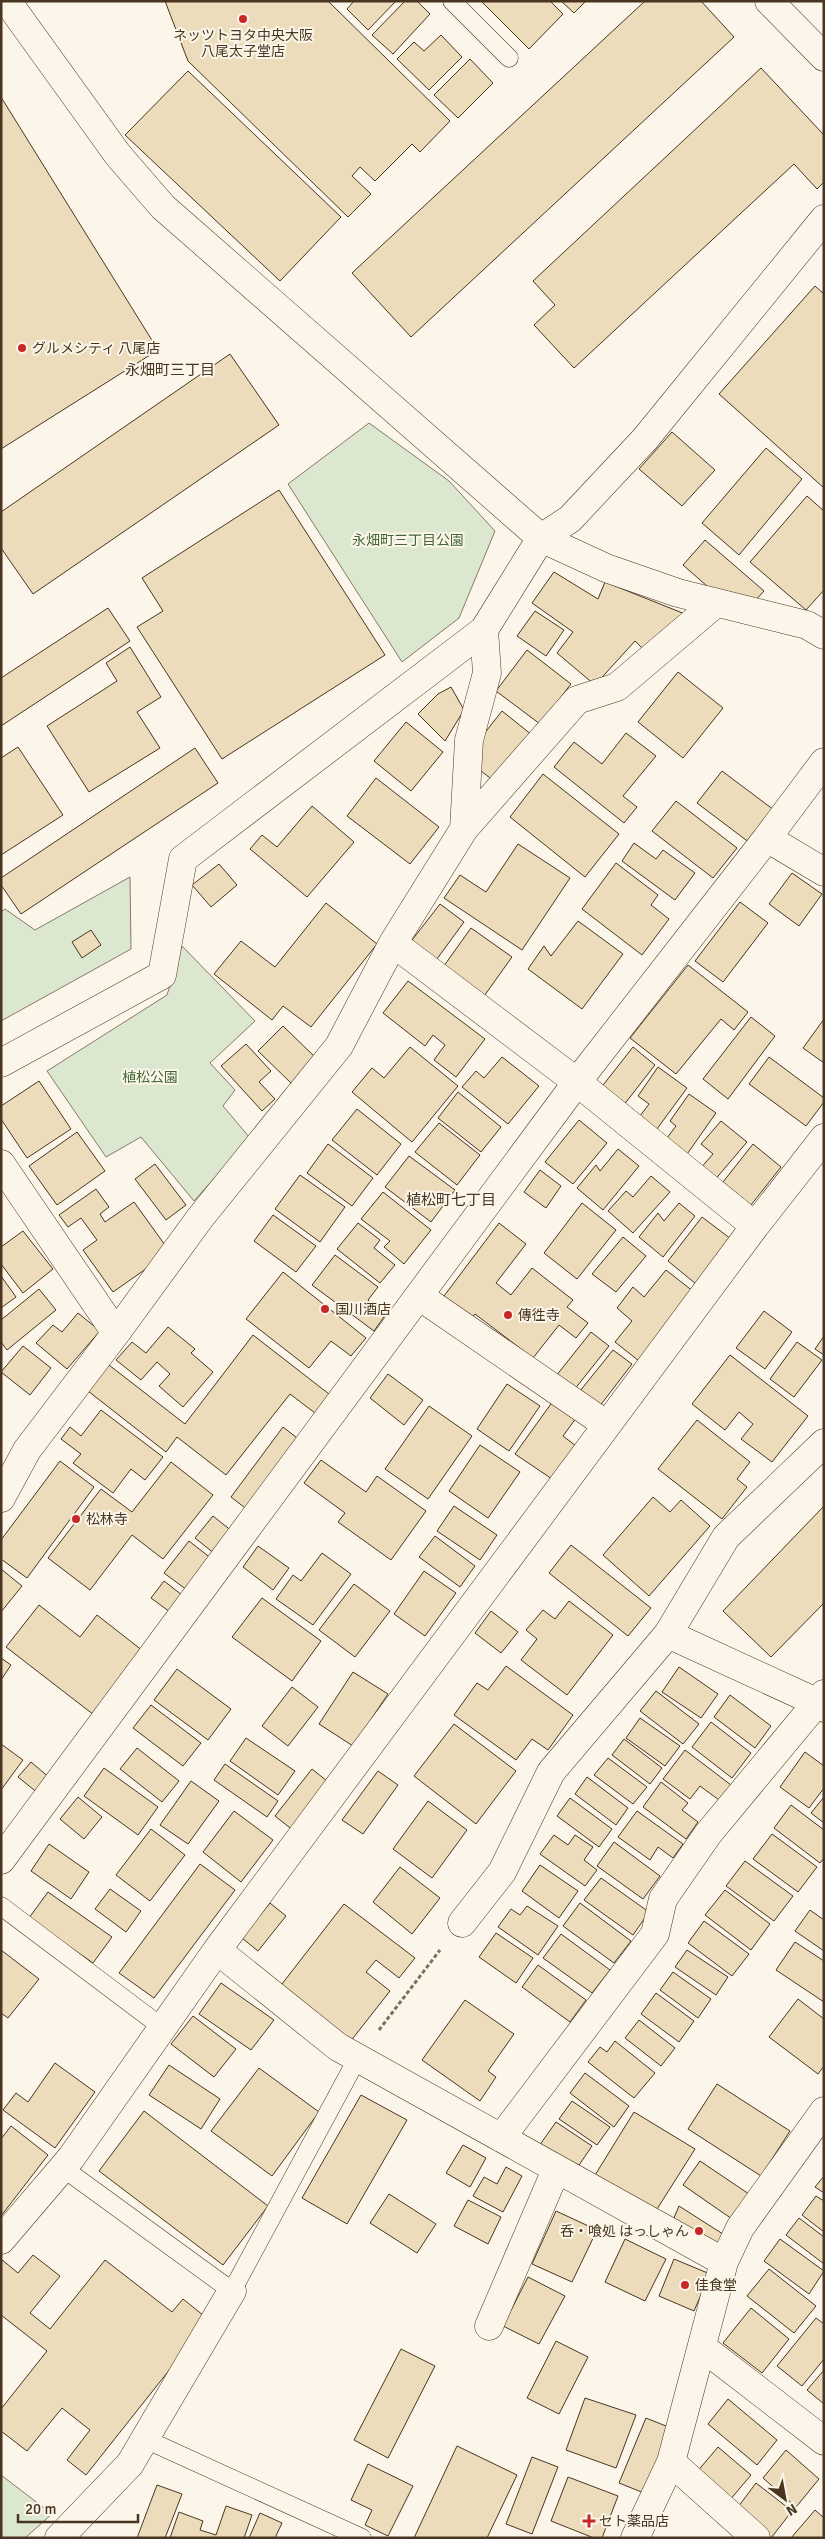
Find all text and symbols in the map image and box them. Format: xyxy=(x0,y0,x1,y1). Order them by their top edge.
marker: ネッツトヨタ中央大阪 八尾太子堂店 xyxy=(237,13,249,25)
place label: ネッツトヨタ中央大阪 八尾太子堂店 xyxy=(173,27,313,60)
place label: グルメシティ 八尾店 xyxy=(32,340,160,357)
marker: グルメシティ 八尾店 xyxy=(16,342,28,354)
district label: 永畑町三丁目 xyxy=(125,361,215,379)
park label: 永畑町三丁目公園 xyxy=(352,532,464,549)
park label: 植松公園 xyxy=(122,1069,178,1086)
district label: 植松町七丁目 xyxy=(406,1191,496,1209)
place label: 国川酒店 xyxy=(335,1301,391,1318)
marker: 国川酒店 xyxy=(319,1303,331,1315)
place label: 傳徃寺 xyxy=(518,1307,560,1324)
marker: 傳徃寺 xyxy=(502,1309,514,1321)
place label: 松林寺 xyxy=(86,1511,128,1528)
marker: 松林寺 xyxy=(70,1513,82,1525)
place label: 呑・喰処 はっしゃん xyxy=(560,2223,689,2240)
marker: 呑・喰処 はっしゃん xyxy=(693,2225,705,2237)
place label: 佳食堂 xyxy=(695,2277,737,2294)
marker: 佳食堂 xyxy=(679,2279,691,2291)
north arrow xyxy=(760,2474,810,2524)
scale bar xyxy=(18,2492,138,2524)
text: 20 m xyxy=(25,2500,56,2518)
text: N xyxy=(783,2500,800,2519)
place label: セト薬品店 xyxy=(599,2513,669,2530)
marker: セト薬品店 xyxy=(583,2515,595,2527)

